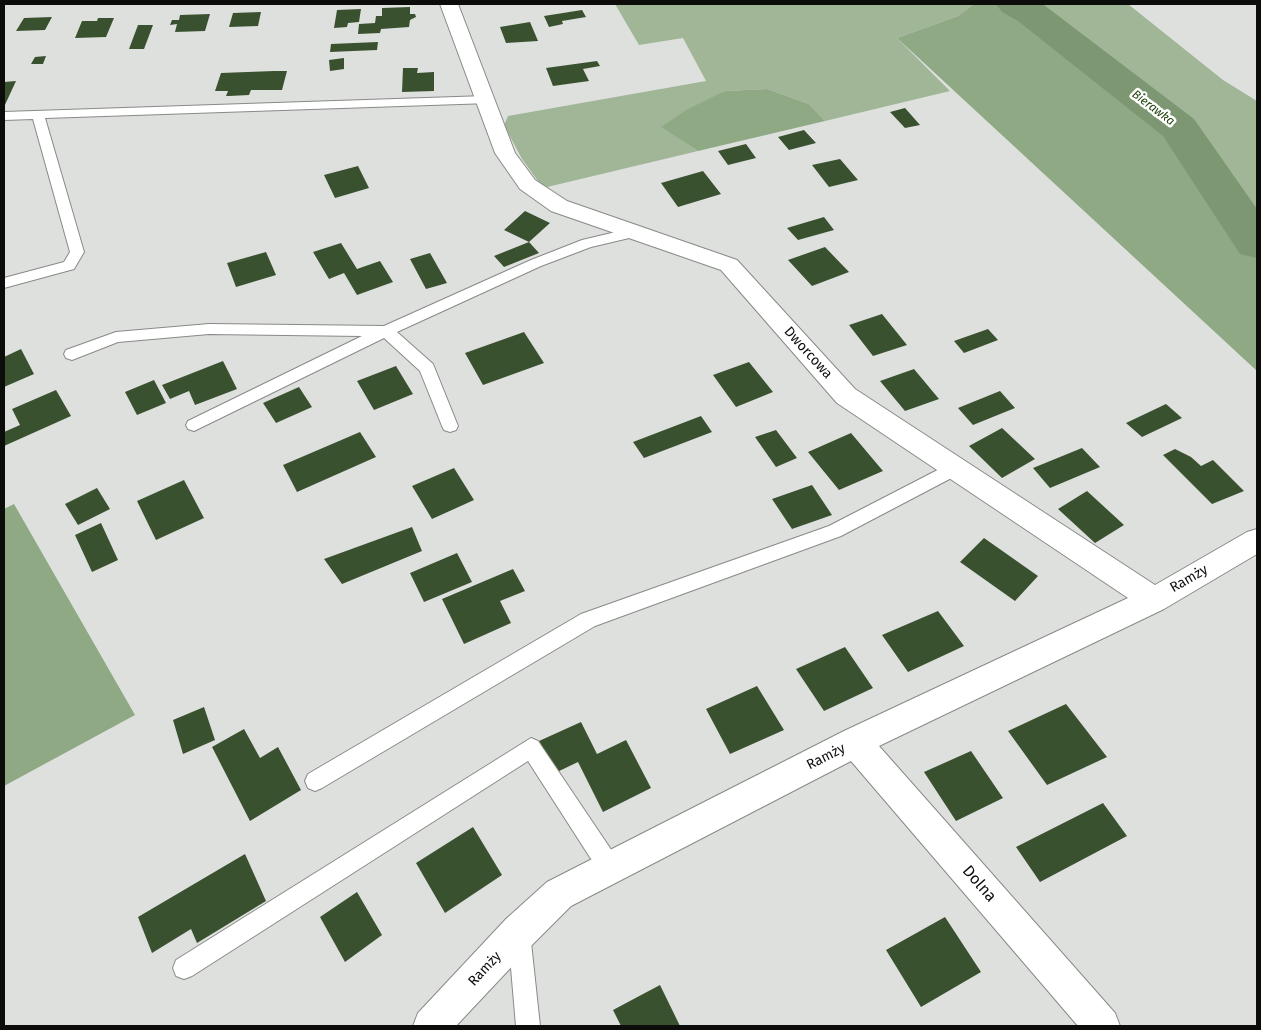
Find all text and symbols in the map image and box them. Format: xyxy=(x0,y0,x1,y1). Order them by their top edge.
water label: Bierawka xyxy=(1129,87,1177,129)
street label: Dworcowa xyxy=(780,323,836,383)
street label: Ramży xyxy=(1167,561,1211,597)
street label: Ramży xyxy=(804,740,848,774)
street label: Dolna xyxy=(958,862,1000,906)
street label: Ramży xyxy=(465,948,505,990)

